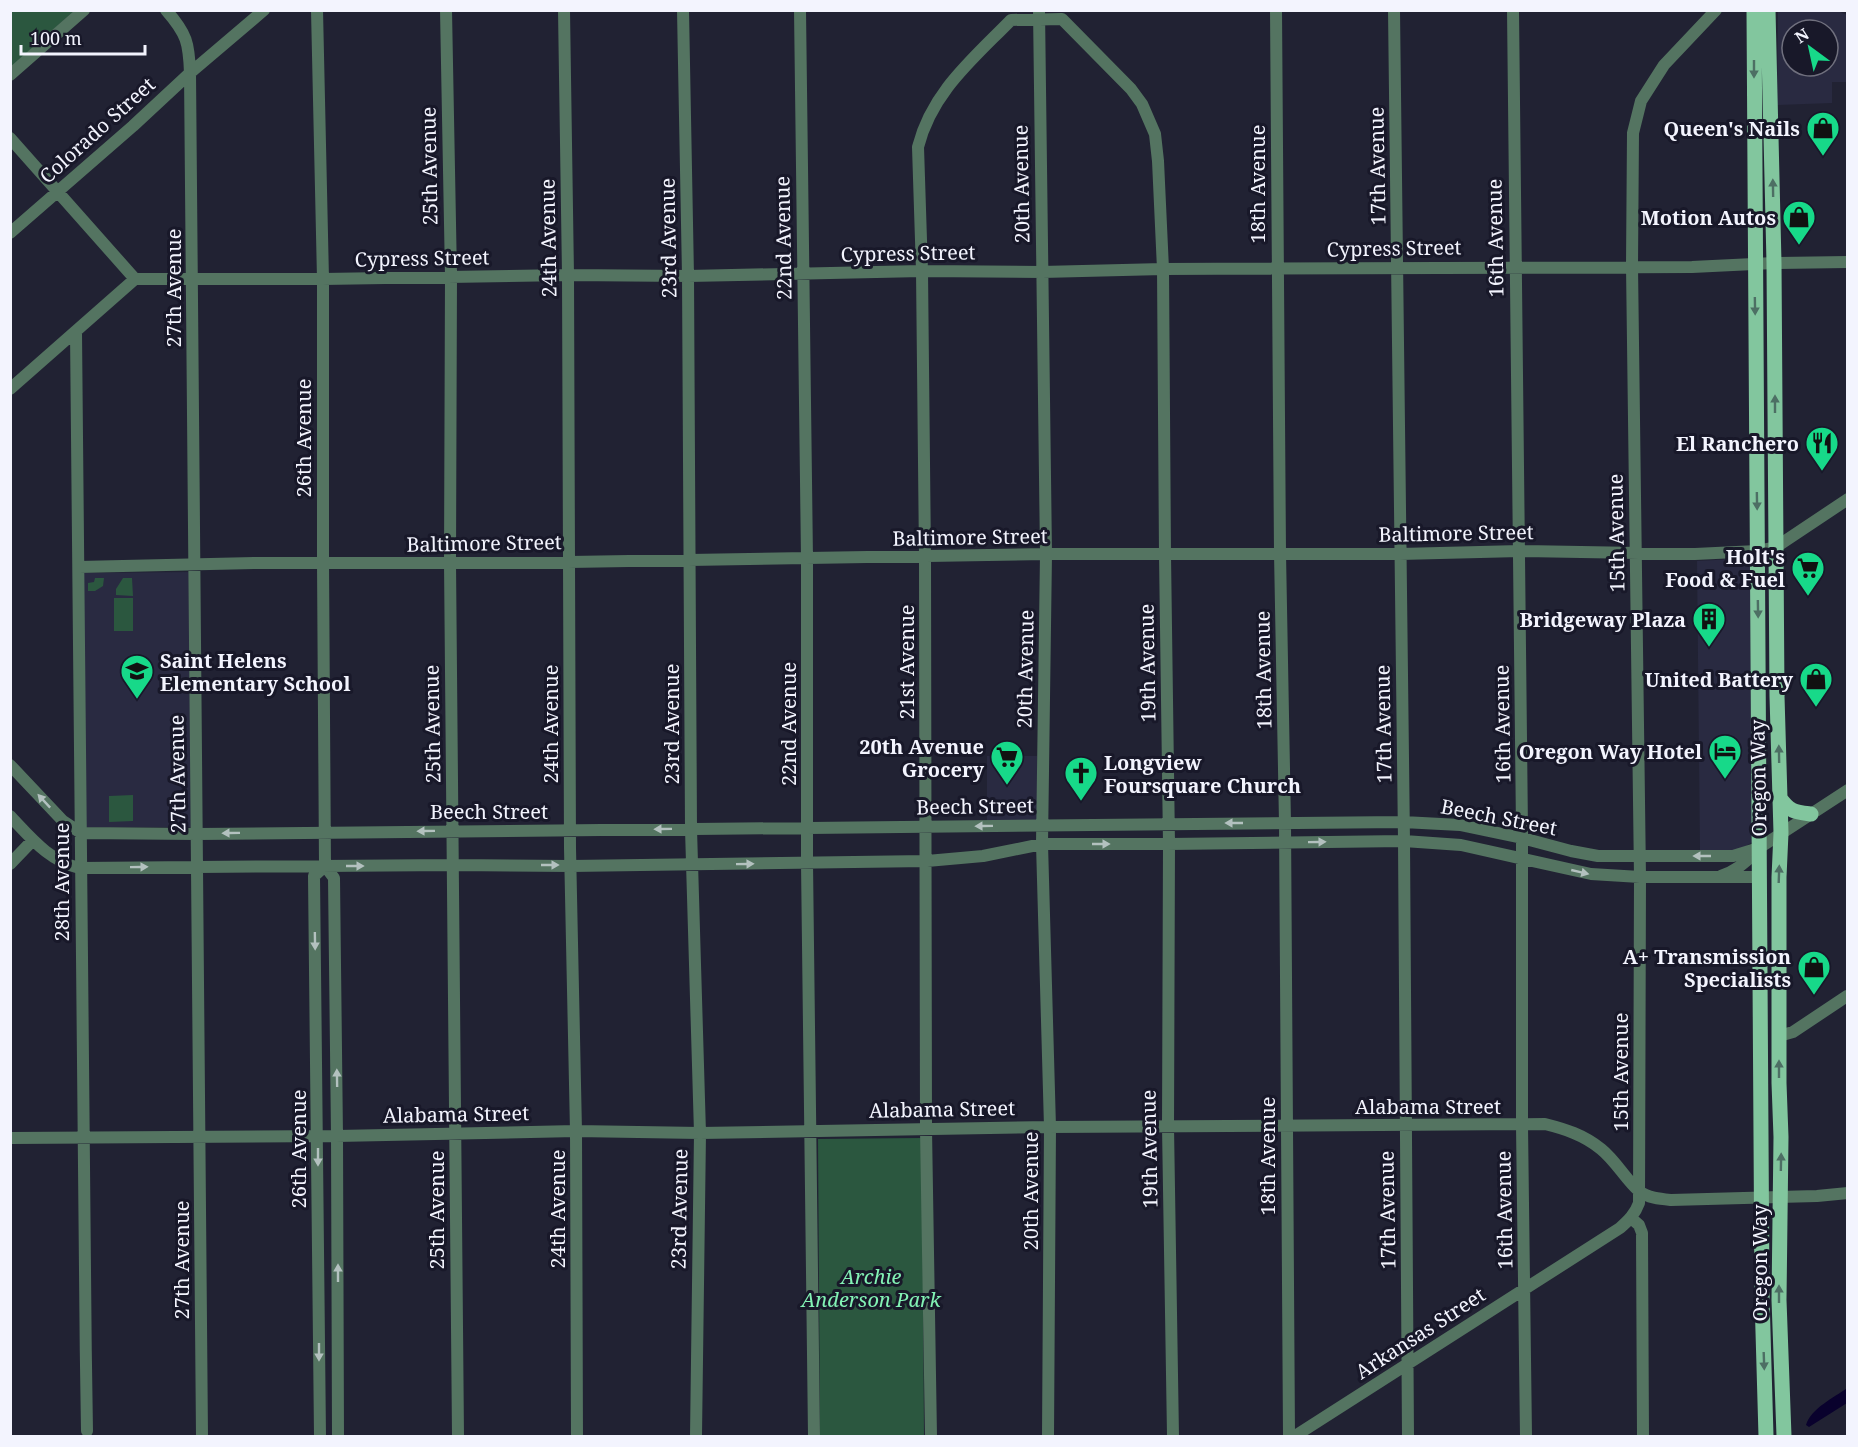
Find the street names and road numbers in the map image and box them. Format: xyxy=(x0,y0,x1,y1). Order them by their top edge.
street label: Colorado Street xyxy=(33,71,161,189)
street label: 25th Avenue xyxy=(414,106,444,226)
street label: 17th Avenue xyxy=(1362,106,1392,226)
street label: 20th Avenue xyxy=(1006,124,1036,244)
street label: 18th Avenue xyxy=(1244,125,1271,243)
street label: 22nd Avenue xyxy=(768,176,798,300)
street label: 23rd Avenue xyxy=(653,177,683,299)
street label: 24th Avenue xyxy=(533,178,563,298)
street label: 16th Avenue xyxy=(1480,178,1510,298)
street label: 27th Avenue xyxy=(160,229,187,347)
street label: Cypress Street xyxy=(1326,233,1462,263)
street label: Cypress Street xyxy=(840,238,976,268)
street label: Cypress Street xyxy=(354,243,490,273)
street label: 26th Avenue xyxy=(290,379,317,497)
street label: 15th Avenue xyxy=(1601,473,1631,593)
street label: Baltimore Street xyxy=(1378,518,1534,548)
street label: Baltimore Street xyxy=(892,522,1048,552)
street label: Baltimore Street xyxy=(406,528,562,558)
street label: 19th Avenue xyxy=(1132,603,1162,723)
street label: 21st Avenue xyxy=(893,604,920,720)
street label: 20th Avenue xyxy=(1010,609,1040,729)
street label: 18th Avenue xyxy=(1248,610,1278,730)
street label: 22nd Avenue xyxy=(775,662,802,786)
street label: 25th Avenue xyxy=(417,664,447,784)
street label: 23rd Avenue xyxy=(658,664,685,784)
street label: 17th Avenue xyxy=(1368,664,1398,784)
street label: 16th Avenue xyxy=(1487,664,1517,784)
street label: 24th Avenue xyxy=(537,665,564,783)
street label: 27th Avenue xyxy=(162,714,192,834)
street label: Oregon Way xyxy=(1743,719,1773,837)
street label: Beech Street xyxy=(916,791,1034,821)
street label: Beech Street xyxy=(1439,792,1559,842)
street label: Beech Street xyxy=(430,798,548,825)
street label: 28th Avenue xyxy=(48,823,75,941)
street label: 15th Avenue xyxy=(1607,1013,1634,1131)
street label: 19th Avenue xyxy=(1134,1089,1164,1209)
street label: 26th Avenue xyxy=(285,1090,312,1208)
street label: Alabama Street xyxy=(1355,1093,1501,1120)
street label: Alabama Street xyxy=(869,1094,1015,1124)
street label: 18th Avenue xyxy=(1254,1097,1281,1215)
street label: Alabama Street xyxy=(383,1099,529,1129)
street label: 20th Avenue xyxy=(1017,1132,1044,1250)
street label: 23rd Avenue xyxy=(664,1148,694,1270)
street label: 24th Avenue xyxy=(544,1150,571,1268)
street label: 17th Avenue xyxy=(1372,1150,1402,1270)
street label: 16th Avenue xyxy=(1489,1150,1519,1270)
street label: 25th Avenue xyxy=(423,1151,450,1269)
street label: 27th Avenue xyxy=(168,1201,195,1319)
street label: Oregon Way xyxy=(1746,1204,1773,1322)
street label: Arkansas Street xyxy=(1350,1281,1490,1385)

